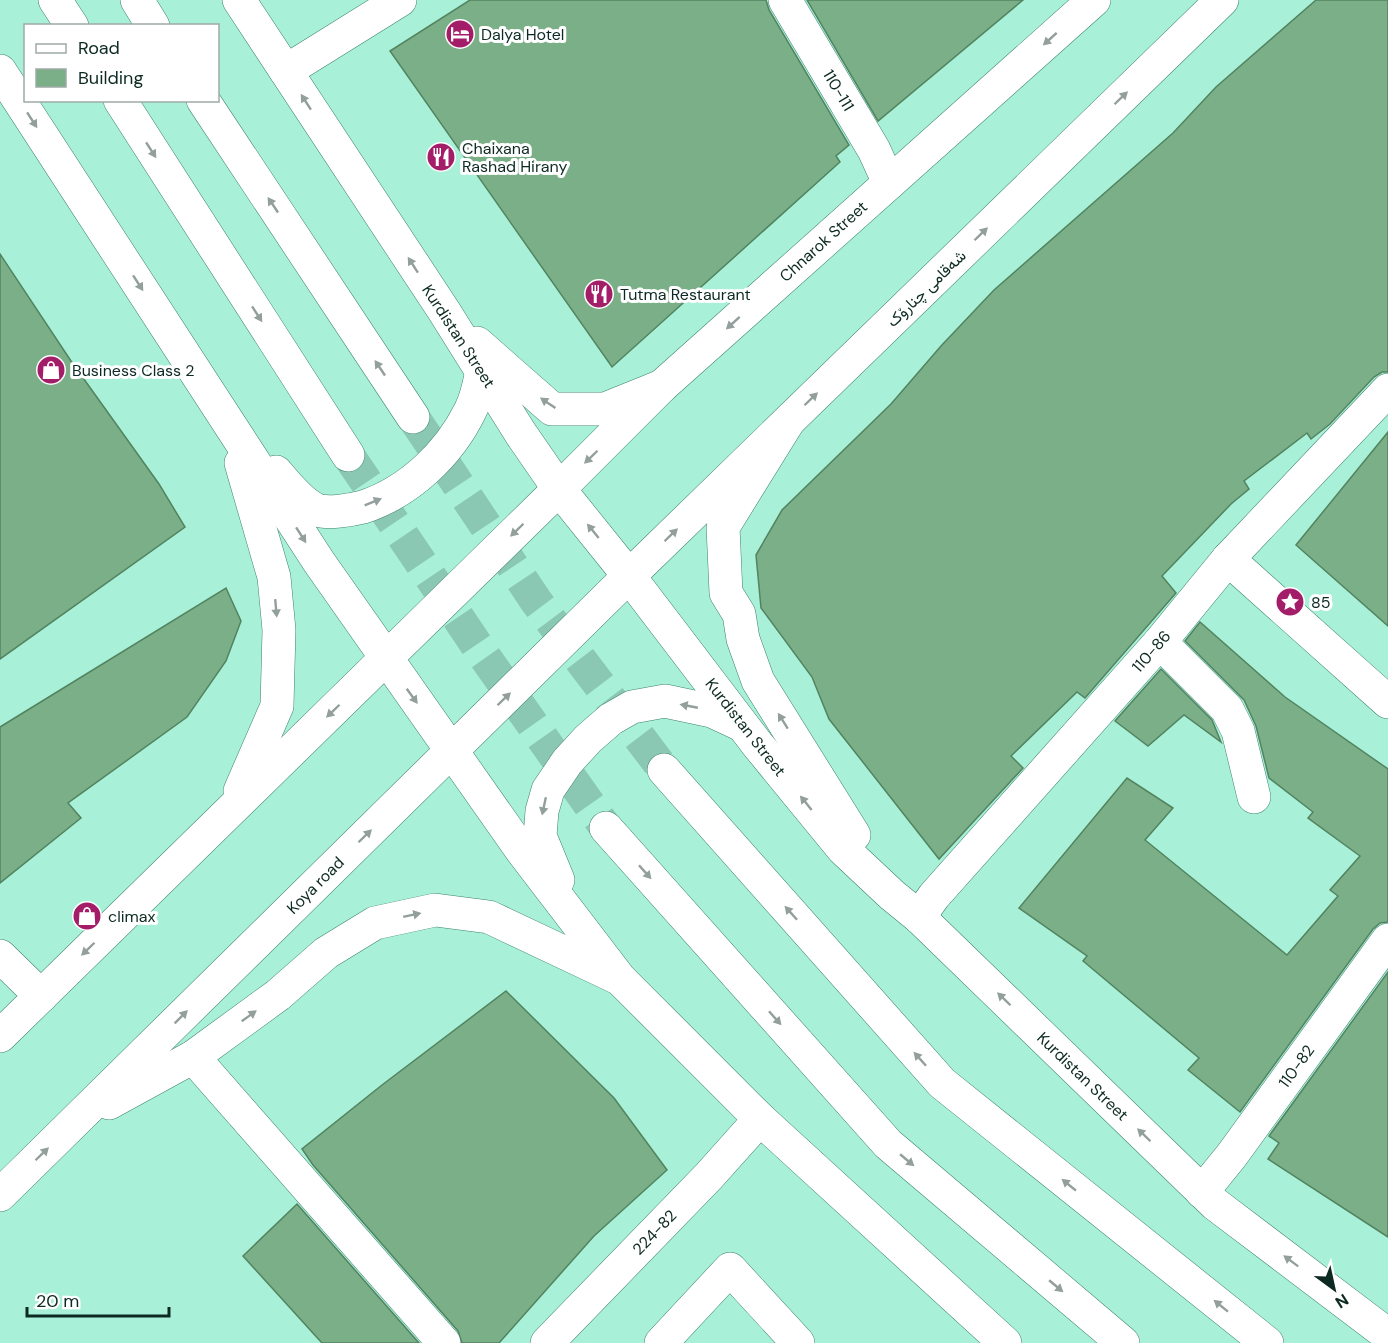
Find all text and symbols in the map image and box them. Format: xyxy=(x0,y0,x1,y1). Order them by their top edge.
hotel icon: Dalya Hotel xyxy=(444,18,476,50)
legend xyxy=(24,24,219,102)
place label: Dalya Hotel xyxy=(481,24,564,45)
one-way arrow xyxy=(1043,32,1058,45)
text: Road xyxy=(78,36,120,60)
text: Building xyxy=(78,66,143,90)
street label: 110-111 xyxy=(818,66,859,115)
one-way arrow xyxy=(1113,92,1127,106)
one-way arrow xyxy=(301,93,312,110)
one-way arrow xyxy=(26,111,37,128)
place label: Chaixana Rashad Hirany xyxy=(462,138,568,177)
restaurant icon: Chaixana Rashad Hirany xyxy=(425,141,457,173)
one-way arrow xyxy=(146,142,157,158)
street label: Chnarok Street xyxy=(775,196,872,286)
one-way arrow xyxy=(267,197,278,214)
one-way arrow xyxy=(973,227,988,241)
street label: شەقامی چنارۆک xyxy=(882,245,971,332)
one-way arrow xyxy=(408,257,419,273)
one-way arrow xyxy=(132,275,143,292)
restaurant icon: Tutma Restaurant xyxy=(583,278,615,310)
street label: Kurdistan Street xyxy=(417,281,500,392)
place label: Tutma Restaurant xyxy=(620,284,751,305)
one-way arrow xyxy=(251,306,262,322)
one-way arrow xyxy=(725,316,740,330)
shop icon: Business Class 2 xyxy=(35,354,67,386)
place label: Business Class 2 xyxy=(72,360,195,381)
one-way arrow xyxy=(375,360,386,376)
one-way arrow xyxy=(803,392,818,406)
one-way arrow xyxy=(540,397,556,409)
one-way arrow xyxy=(585,449,599,463)
one-way arrow xyxy=(365,497,383,507)
one-way arrow xyxy=(511,522,525,536)
one-way arrow xyxy=(587,523,599,538)
one-way arrow xyxy=(295,527,306,543)
one-way arrow xyxy=(664,529,678,543)
place icon: 85 xyxy=(1274,586,1306,618)
place label: 85 xyxy=(1311,592,1331,613)
one-way arrow xyxy=(271,598,281,617)
street label: 110-86 xyxy=(1127,626,1175,677)
street label: Kurdistan Street xyxy=(701,674,791,781)
one-way arrow xyxy=(406,687,418,703)
one-way arrow xyxy=(496,693,510,707)
one-way arrow xyxy=(680,701,699,710)
one-way arrow xyxy=(327,703,341,717)
one-way arrow xyxy=(778,713,789,729)
one-way arrow xyxy=(799,795,812,811)
one-way arrow xyxy=(539,797,548,816)
one-way arrow xyxy=(357,830,371,844)
street label: Koya road xyxy=(282,852,349,919)
one-way arrow xyxy=(638,864,651,879)
shop icon: climax xyxy=(71,900,103,932)
place label: climax xyxy=(108,906,156,927)
one-way arrow xyxy=(785,906,798,921)
one-way arrow xyxy=(403,909,421,919)
one-way arrow xyxy=(82,942,96,956)
one-way arrow xyxy=(996,992,1011,1006)
one-way arrow xyxy=(174,1010,188,1024)
one-way arrow xyxy=(240,1010,256,1022)
one-way arrow xyxy=(768,1010,782,1025)
street label: Kurdistan Street xyxy=(1032,1027,1133,1125)
street label: 110-82 xyxy=(1274,1041,1319,1092)
one-way arrow xyxy=(914,1052,927,1067)
one-way arrow xyxy=(1137,1128,1151,1142)
one-way arrow xyxy=(34,1147,48,1161)
one-way arrow xyxy=(899,1154,915,1167)
one-way arrow xyxy=(1061,1178,1077,1191)
street label: 224-82 xyxy=(628,1205,681,1259)
one-way arrow xyxy=(1284,1256,1299,1268)
north arrow xyxy=(1304,1259,1364,1319)
scale bar xyxy=(27,1280,170,1318)
one-way arrow xyxy=(1048,1280,1064,1293)
text: 20 m xyxy=(36,1289,79,1313)
text: N xyxy=(1331,1289,1353,1313)
one-way arrow xyxy=(1213,1300,1229,1313)

